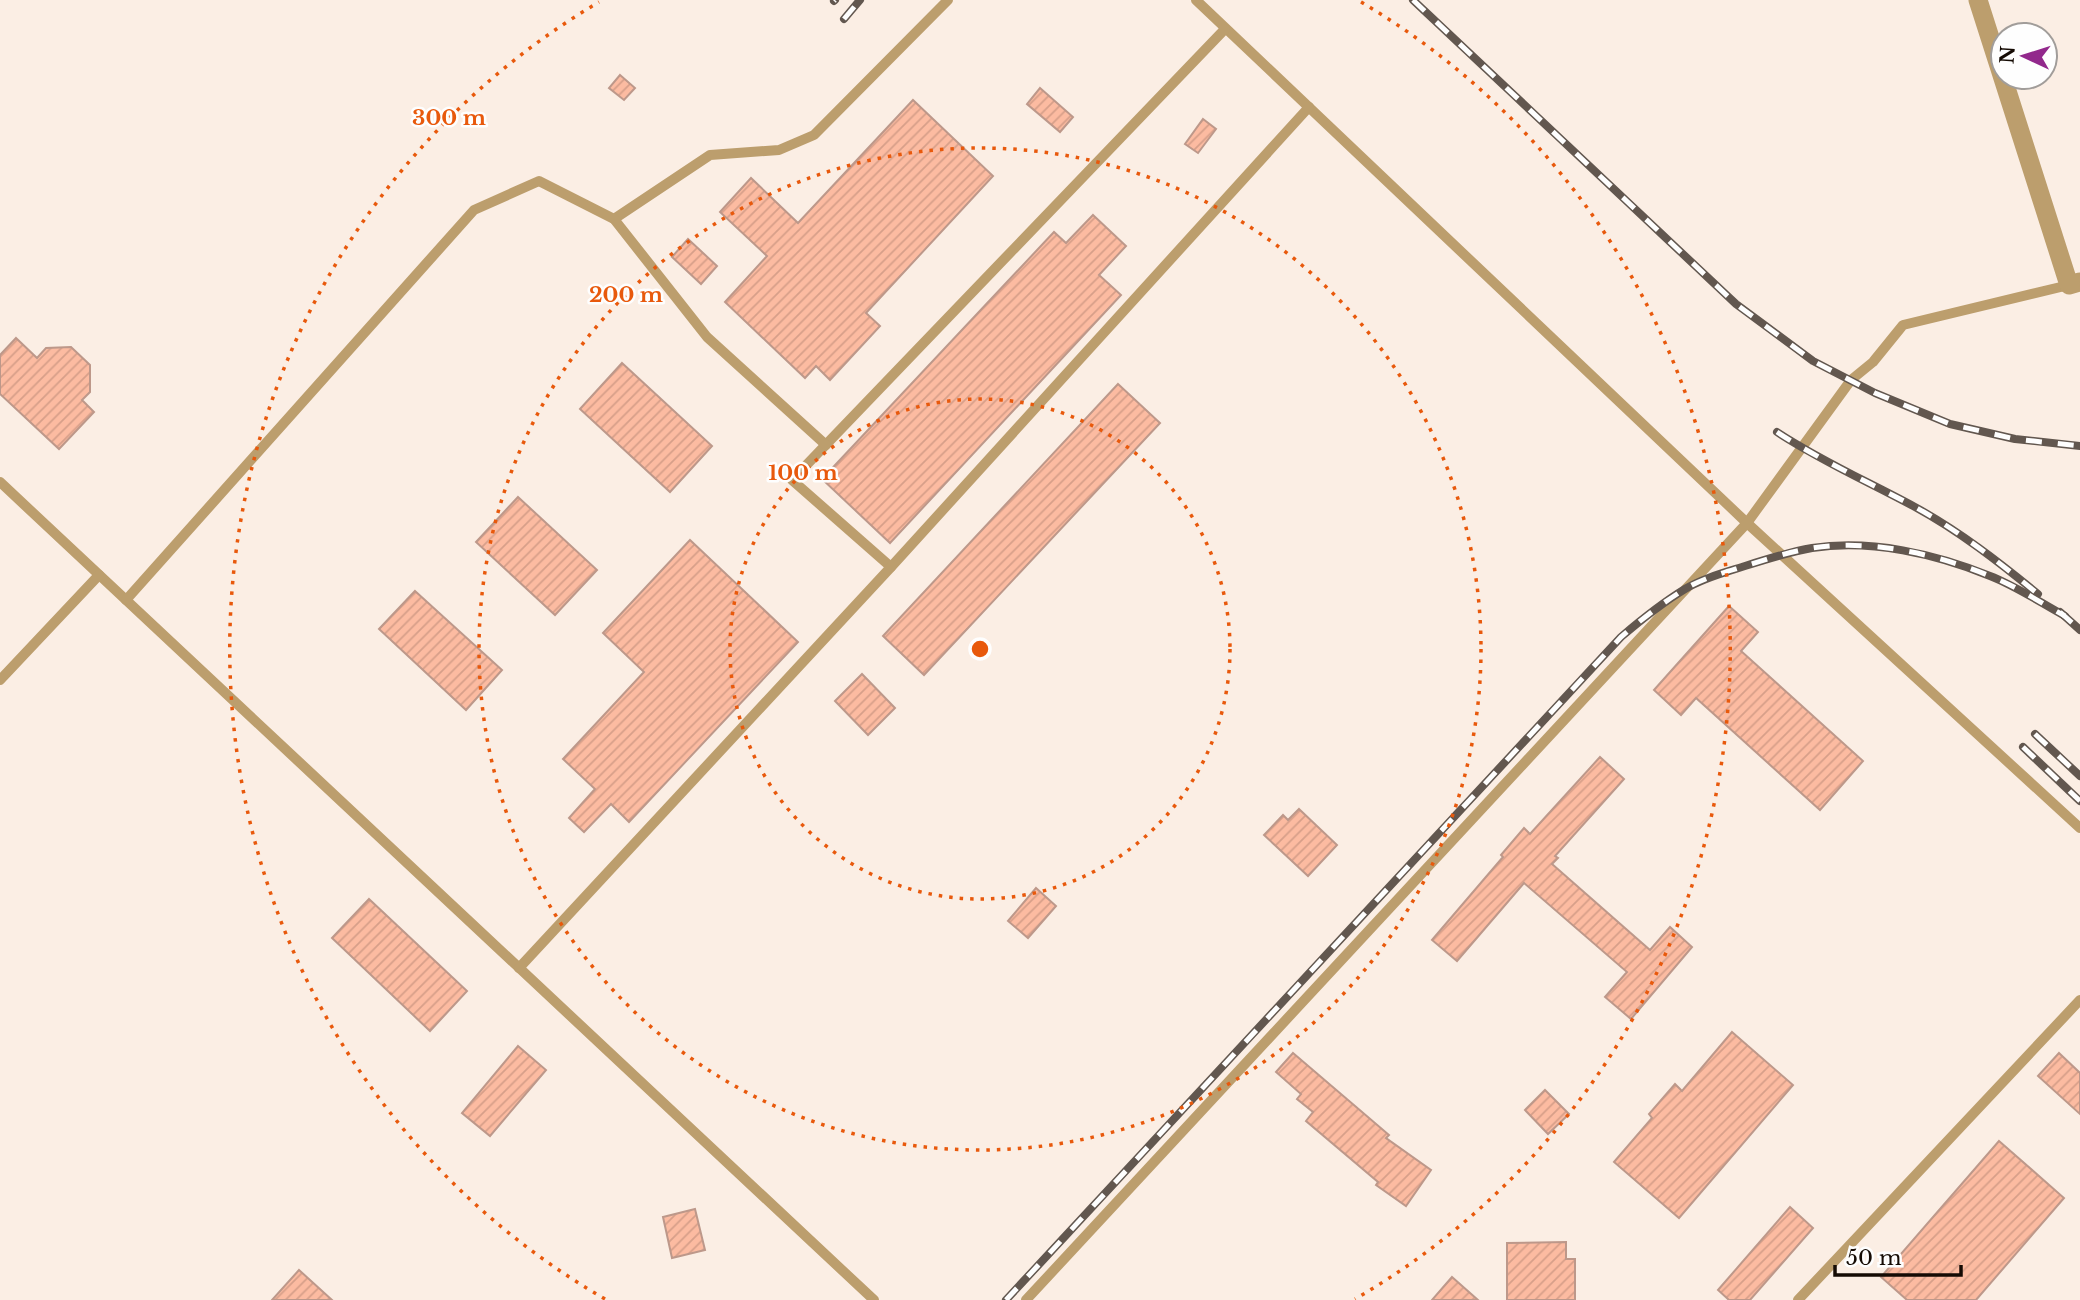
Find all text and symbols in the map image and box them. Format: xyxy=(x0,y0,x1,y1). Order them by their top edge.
north arrow xyxy=(1989,21,2059,91)
text: N xyxy=(1995,45,2020,65)
text: 300 m xyxy=(412,105,486,131)
text: 200 m xyxy=(589,282,663,308)
text: 100 m xyxy=(768,460,838,486)
centre of rings xyxy=(968,637,992,661)
scale bar xyxy=(1835,1234,1961,1278)
text: 50 m xyxy=(1846,1245,1902,1271)

